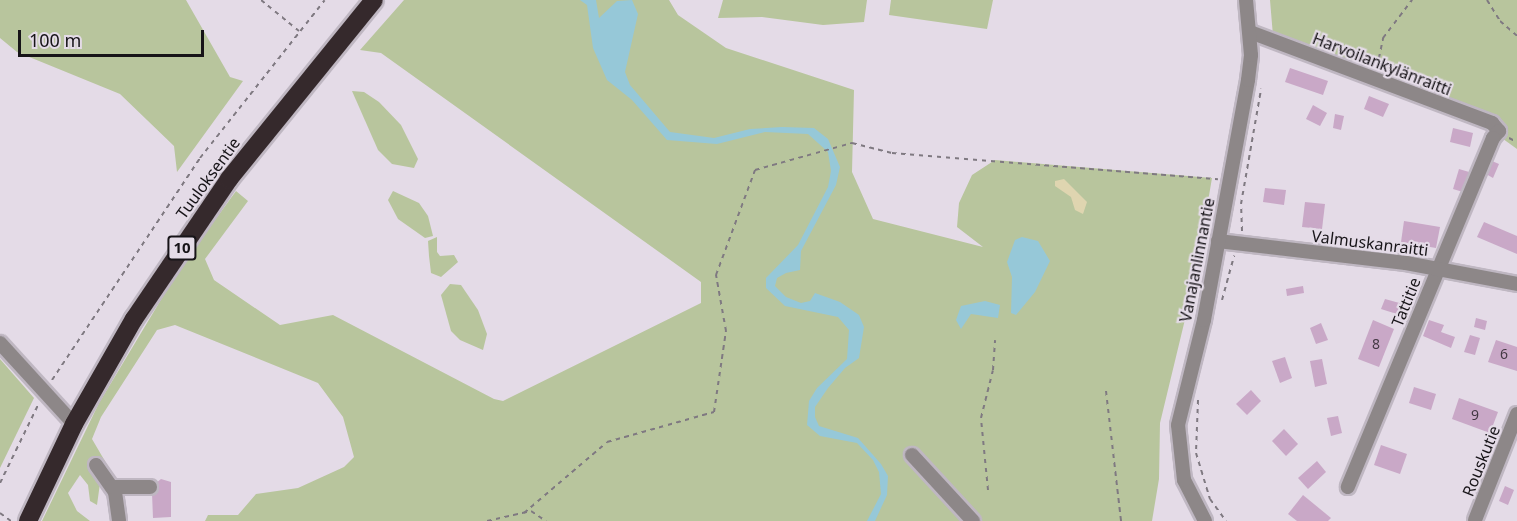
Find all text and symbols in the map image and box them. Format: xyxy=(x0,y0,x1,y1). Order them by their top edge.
scale bar xyxy=(21,18,207,56)
text: 100 m xyxy=(29,28,81,52)
street label: Harvoilankylänraitti xyxy=(1310,29,1454,99)
street label: Tuuloksentie xyxy=(172,134,244,222)
street label: Vanajanlinnantie xyxy=(1176,196,1218,324)
street label: Valmuskanraitti xyxy=(1311,226,1429,260)
road number: 10 xyxy=(167,236,197,260)
street label: Tattitie xyxy=(1388,275,1424,329)
house number: 8 xyxy=(1372,336,1380,352)
house number: 6 xyxy=(1500,346,1508,362)
house number: 9 xyxy=(1471,407,1479,423)
street label: Rouskutie xyxy=(1458,423,1504,499)

